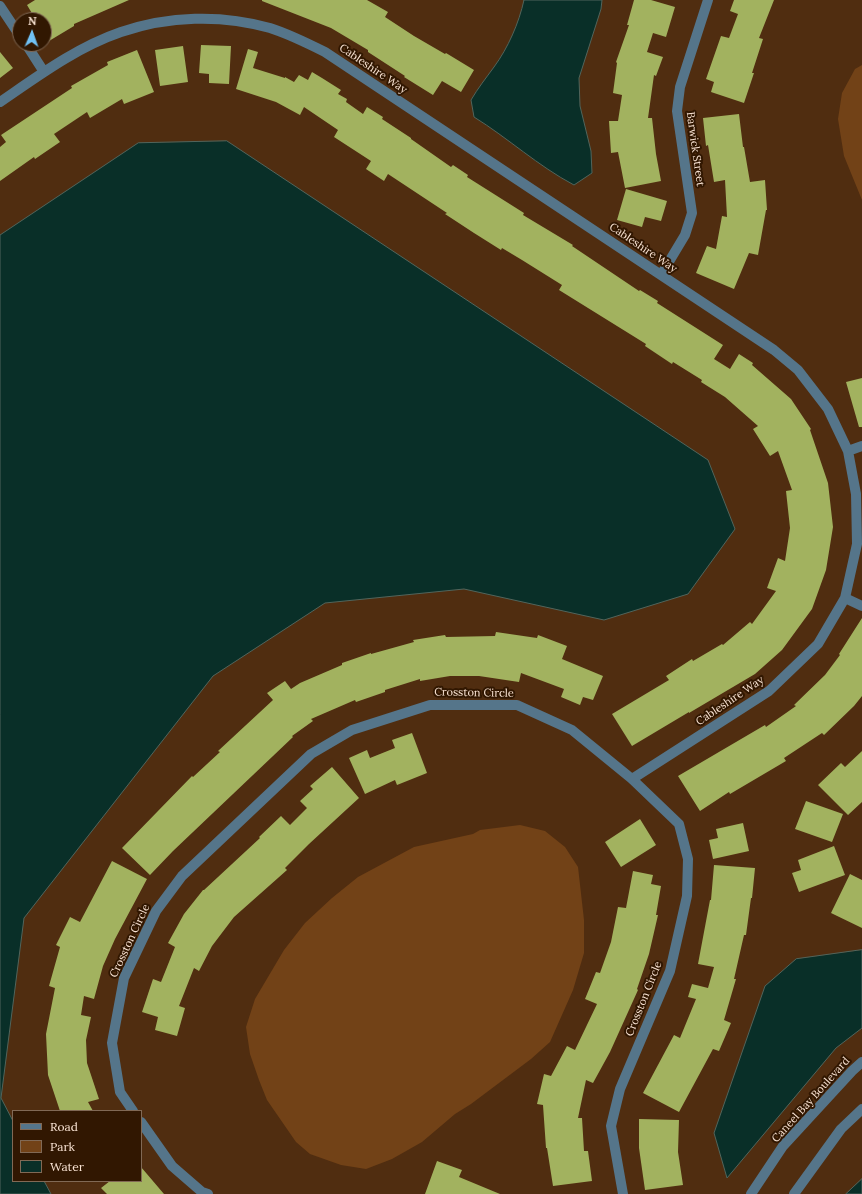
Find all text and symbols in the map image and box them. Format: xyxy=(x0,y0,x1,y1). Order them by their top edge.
north arrow xyxy=(12,12,52,52)
text: N xyxy=(28,14,37,28)
street label: Cableshire Way xyxy=(337,41,409,97)
street label: Barwick Street xyxy=(683,111,707,187)
street label: Cableshire Way xyxy=(607,220,679,276)
street label: Cableshire Way xyxy=(694,673,766,729)
street label: Crosston Circle xyxy=(434,686,514,700)
street label: Crosston Circle xyxy=(107,902,153,980)
street label: Crosston Circle xyxy=(623,960,665,1038)
street label: Caneel Bay Boulevard xyxy=(769,1055,853,1145)
legend xyxy=(12,1110,142,1182)
text: Road xyxy=(50,1119,78,1134)
text: Park xyxy=(50,1139,75,1154)
text: Water xyxy=(50,1159,84,1174)

